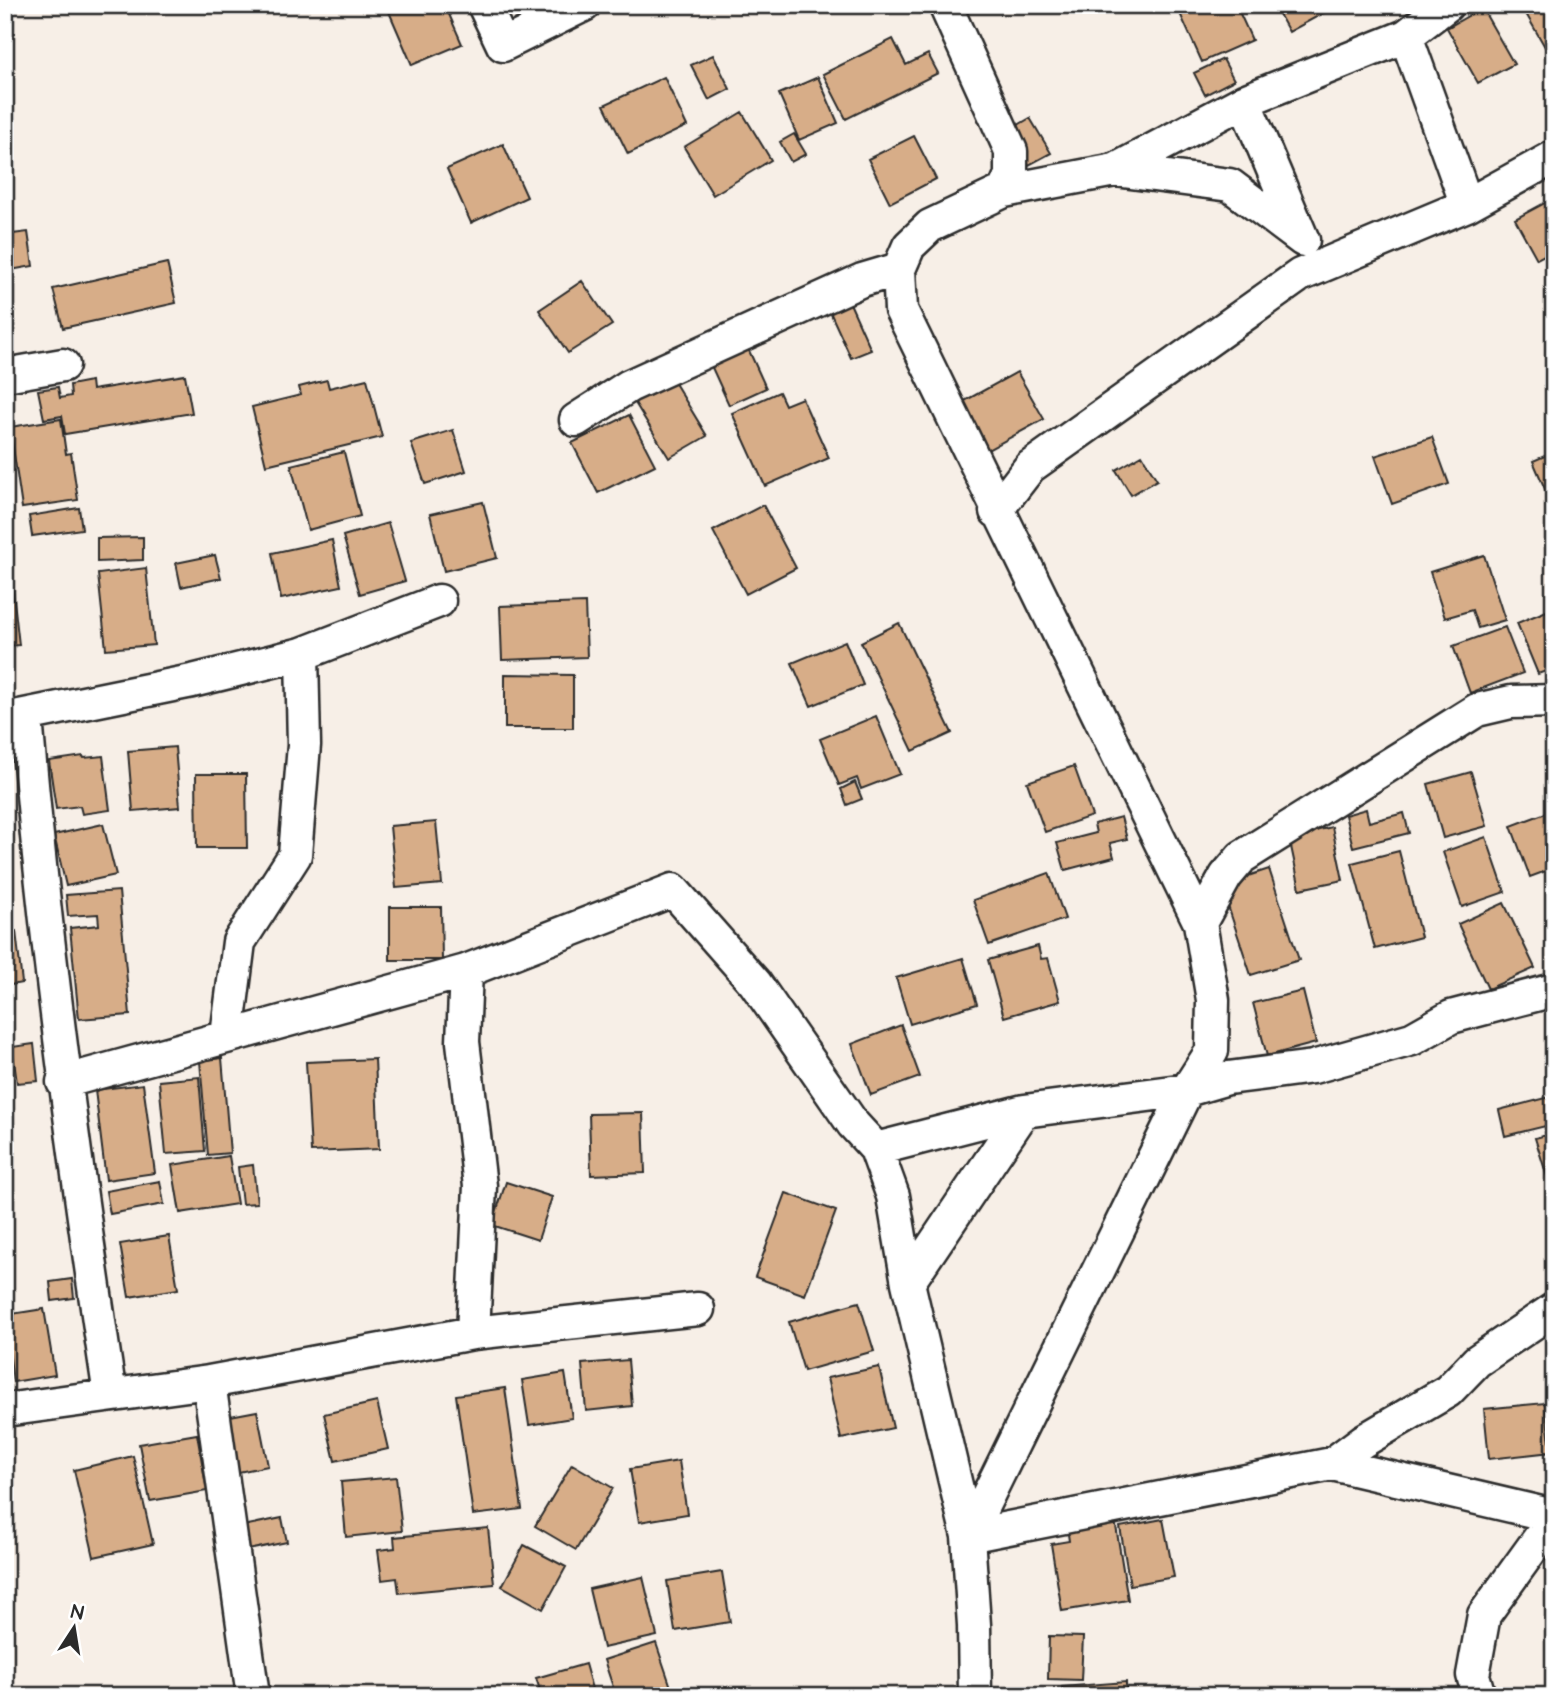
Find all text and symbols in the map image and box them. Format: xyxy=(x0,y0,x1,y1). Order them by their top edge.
north arrow xyxy=(38,1592,108,1662)
text: N xyxy=(69,1598,86,1627)

